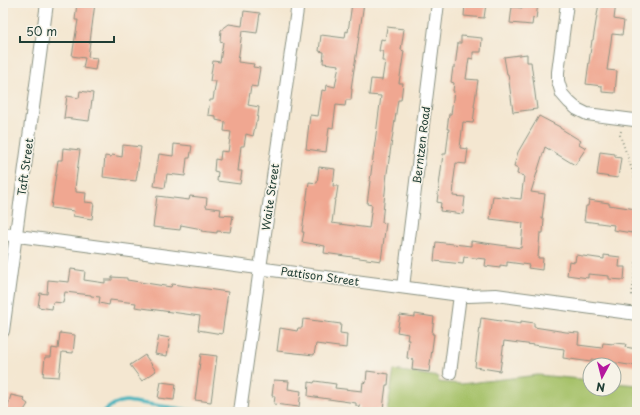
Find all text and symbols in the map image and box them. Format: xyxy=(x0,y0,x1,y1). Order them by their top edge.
scale bar xyxy=(20,18,114,44)
text: 50 m xyxy=(26,22,57,40)
street label: Berntzen Road xyxy=(408,105,434,185)
street label: Taft Street xyxy=(13,137,38,197)
street label: Waite Street xyxy=(257,162,283,232)
street label: Pattison Street xyxy=(280,262,361,290)
north arrow xyxy=(582,357,622,397)
text: N xyxy=(595,378,606,396)

